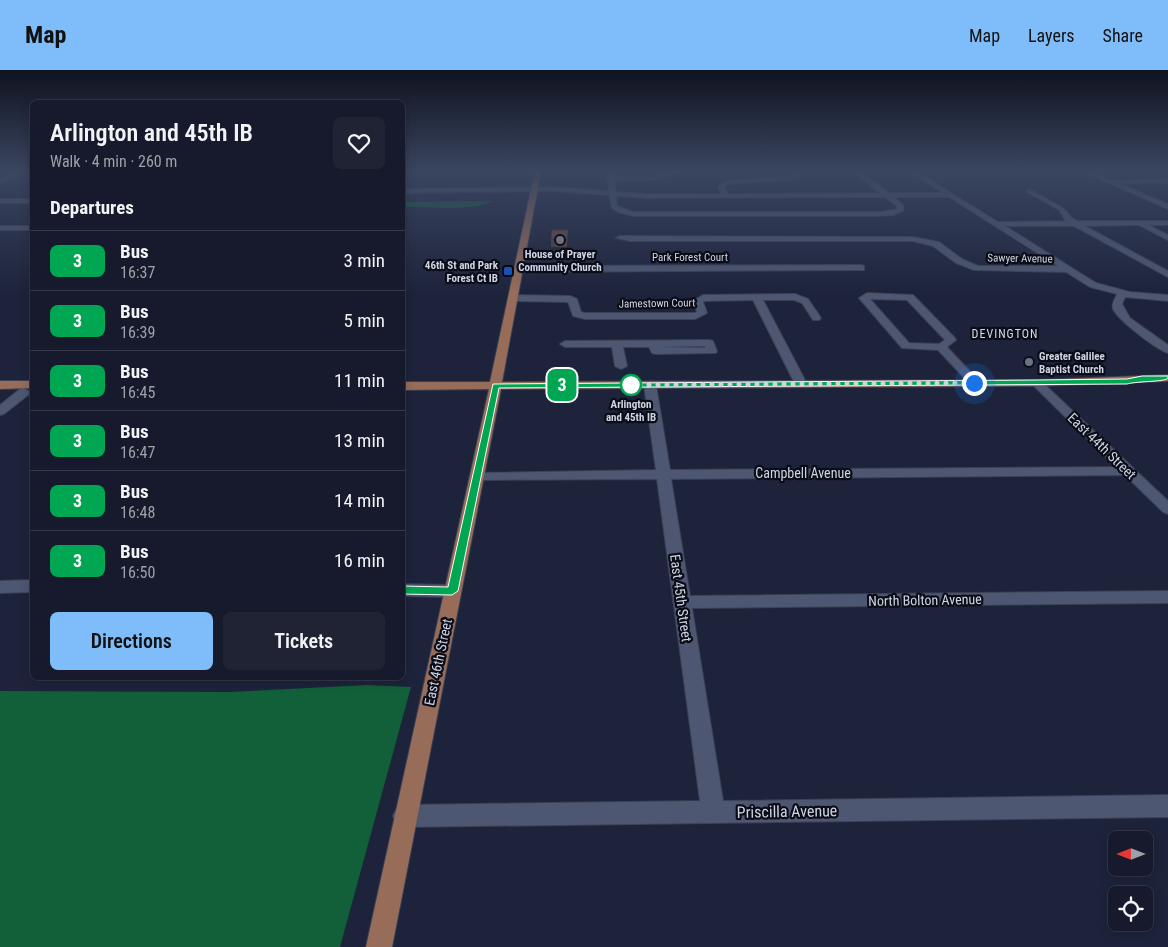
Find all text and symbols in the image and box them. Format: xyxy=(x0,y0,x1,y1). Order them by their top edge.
text: Map xyxy=(25,21,66,49)
text: Map xyxy=(969,25,1000,46)
text: Layers xyxy=(1028,25,1075,46)
text: Share xyxy=(1103,25,1143,46)
button: heart xyxy=(333,117,385,169)
text: Arlington and 45th IB xyxy=(50,119,253,147)
text: Walk · 4 min · 260 m xyxy=(50,152,177,171)
text: Departures xyxy=(50,196,134,219)
marker: House of Prayer Community Church xyxy=(554,234,566,246)
text: Bus xyxy=(120,240,149,263)
place label: House of Prayer Community Church xyxy=(518,248,602,274)
text: 3 min xyxy=(343,249,385,272)
text: 3 xyxy=(73,250,82,271)
street label: Park Forest Court xyxy=(652,251,728,264)
street label: Sawyer Avenue xyxy=(987,251,1053,266)
place label: 46th St and Park Forest Ct IB xyxy=(425,259,499,285)
text: 16:37 xyxy=(120,263,155,282)
marker: 46th St and Park Forest Ct IB xyxy=(502,265,514,277)
street label: Jamestown Court xyxy=(619,296,695,311)
text: Bus xyxy=(120,300,149,323)
text: 5 min xyxy=(343,309,385,332)
text: 3 xyxy=(73,310,82,331)
text: 16:39 xyxy=(120,323,155,342)
district label: DEVINGTON xyxy=(972,327,1038,341)
place label: Greater Galilee Baptist Church xyxy=(1039,350,1105,376)
marker: Greater Galilee Baptist Church xyxy=(1023,356,1035,368)
text: Bus xyxy=(120,360,149,383)
text: 11 min xyxy=(334,369,385,392)
line badge: 3 xyxy=(546,369,578,401)
text: 3 xyxy=(73,370,82,391)
your location xyxy=(962,371,987,396)
text: 3 xyxy=(557,374,567,395)
marker: Arlington and 45th IB xyxy=(620,374,642,396)
text: 16:45 xyxy=(120,383,155,402)
place label: Arlington and 45th IB xyxy=(606,398,656,424)
street label: East 44th Street xyxy=(1065,410,1139,482)
text: Bus xyxy=(120,420,149,443)
text: 13 min xyxy=(334,429,385,452)
text: 3 xyxy=(73,430,82,451)
text: 16:47 xyxy=(120,443,155,462)
street label: Campbell Avenue xyxy=(755,465,851,481)
text: Bus xyxy=(120,480,149,503)
text: 14 min xyxy=(334,489,385,512)
text: 3 xyxy=(73,490,82,511)
text: 16:48 xyxy=(120,503,155,522)
text: Bus xyxy=(120,540,149,563)
text: 16 min xyxy=(334,549,385,572)
text: 3 xyxy=(73,550,82,571)
street label: East 45th Street xyxy=(667,553,695,643)
text: 16:50 xyxy=(120,563,155,582)
street label: North Bolton Avenue xyxy=(868,591,982,609)
button: Directions xyxy=(50,612,213,670)
button: Tickets xyxy=(223,612,385,670)
street label: East 46th Street xyxy=(421,617,455,707)
street label: Priscilla Avenue xyxy=(737,801,837,822)
north arrow xyxy=(1108,831,1152,876)
map controls xyxy=(1108,831,1153,931)
button: locate xyxy=(1108,886,1153,931)

